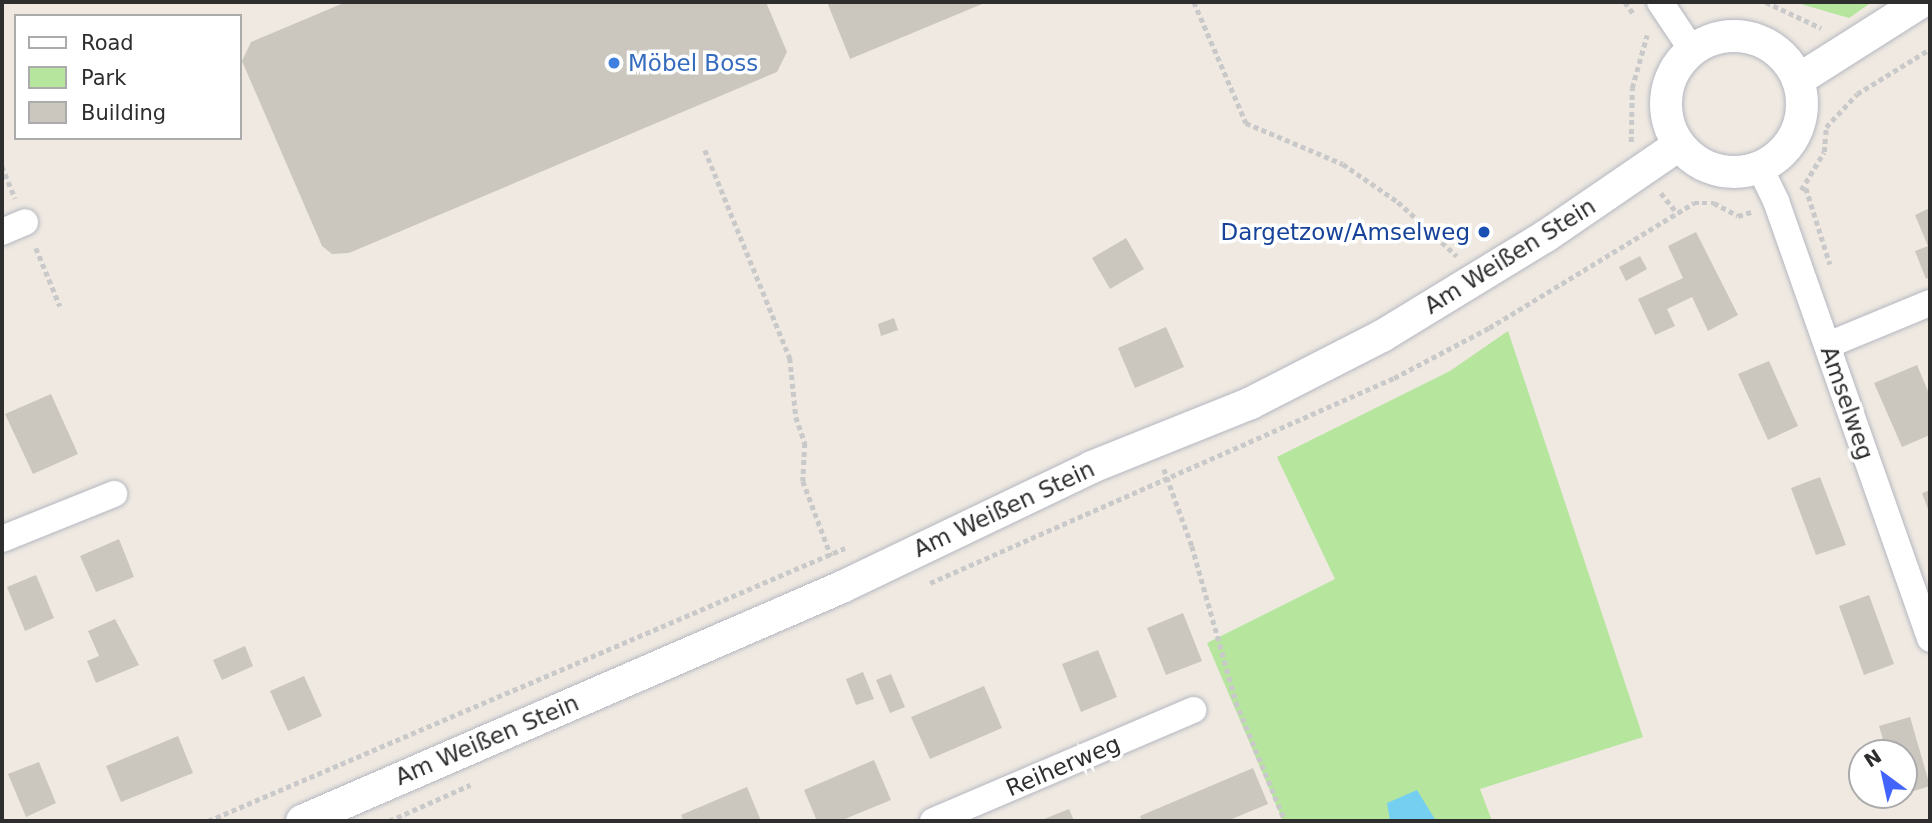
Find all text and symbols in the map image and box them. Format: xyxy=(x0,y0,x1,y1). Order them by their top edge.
legend xyxy=(14,14,242,140)
text: Road xyxy=(81,31,134,55)
place label: Möbel Boss xyxy=(628,49,758,77)
marker: Möbel Boss xyxy=(606,55,622,71)
text: Park xyxy=(81,66,126,90)
text: Building xyxy=(81,101,166,125)
street label: Am Weißen Stein xyxy=(1419,192,1601,320)
place label: Dargetzow/Amselweg xyxy=(1220,218,1470,246)
marker: Dargetzow/Amselweg xyxy=(1476,224,1492,240)
street label: Amselweg xyxy=(1815,343,1879,463)
street label: Am Weißen Stein xyxy=(909,455,1099,563)
street label: Am Weißen Stein xyxy=(391,689,583,791)
street label: Reiherweg xyxy=(1002,730,1124,802)
north arrow xyxy=(1848,739,1918,809)
text: N xyxy=(1860,745,1885,772)

